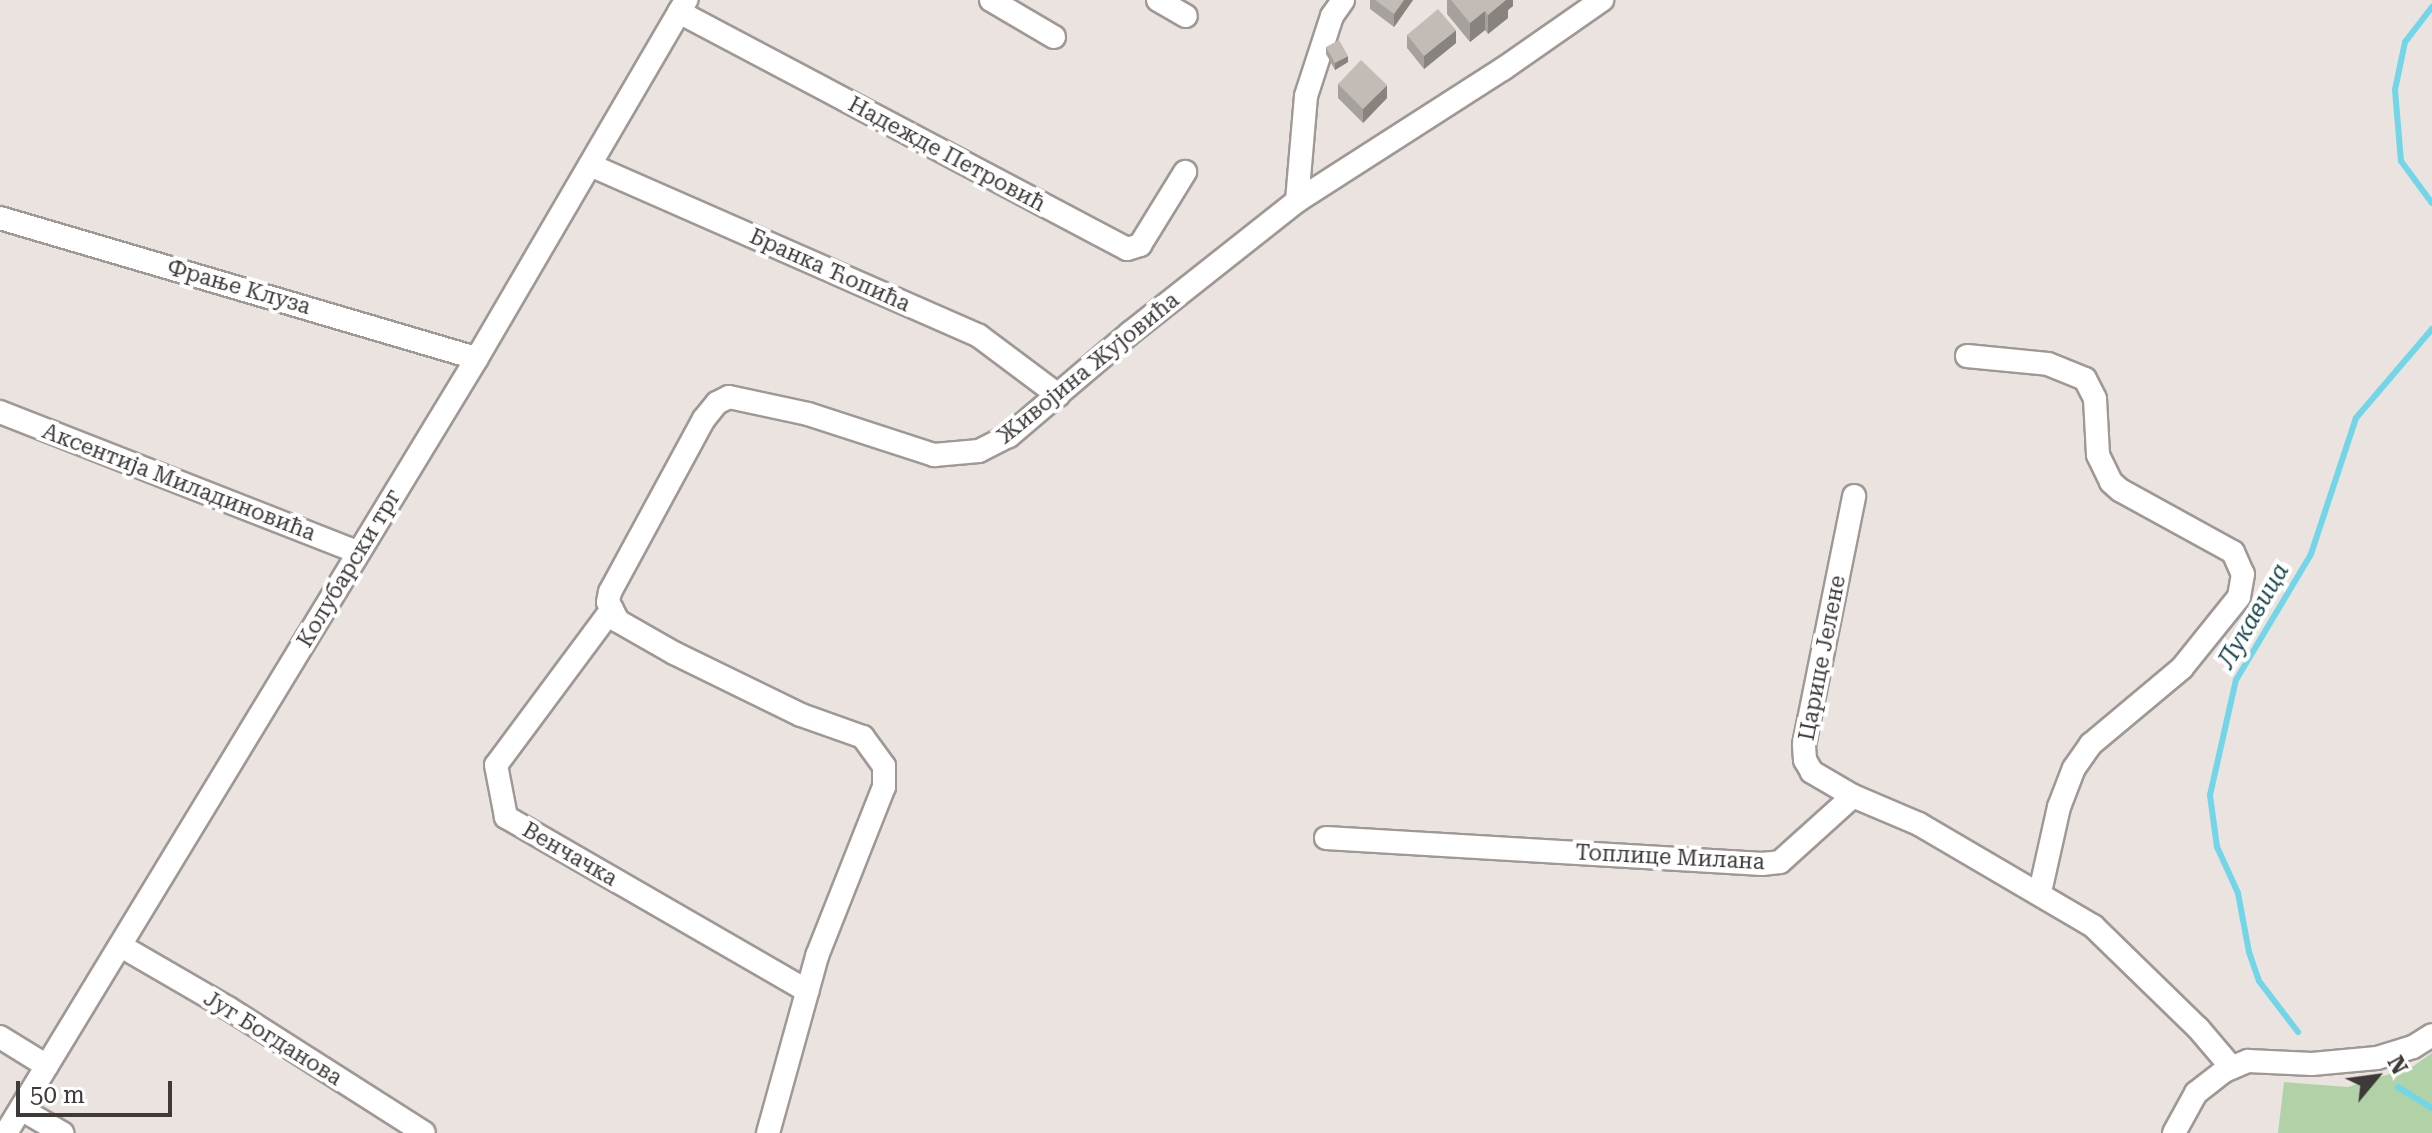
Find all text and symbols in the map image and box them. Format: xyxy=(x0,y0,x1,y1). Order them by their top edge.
street label: Надежде Петровић xyxy=(844,91,1050,217)
street label: Бранка Ћопића xyxy=(746,223,914,317)
street label: Фрање Клуза xyxy=(164,254,314,320)
street label: Живојина Жујовића xyxy=(992,287,1184,449)
street label: Аксентија Миладиновића xyxy=(39,418,319,546)
street label: Колубарски трг xyxy=(291,484,407,652)
water label: Лукавица xyxy=(2212,558,2296,674)
street label: Царице Јелене xyxy=(1793,573,1851,743)
street label: Венчачка xyxy=(518,816,622,892)
street label: Топлице Милана xyxy=(1575,839,1765,875)
street label: Југ Богданова xyxy=(199,985,347,1091)
north arrow xyxy=(2336,1037,2416,1117)
text: N xyxy=(2382,1052,2412,1079)
scale bar xyxy=(20,1065,176,1115)
text: 50 m xyxy=(30,1081,85,1109)

